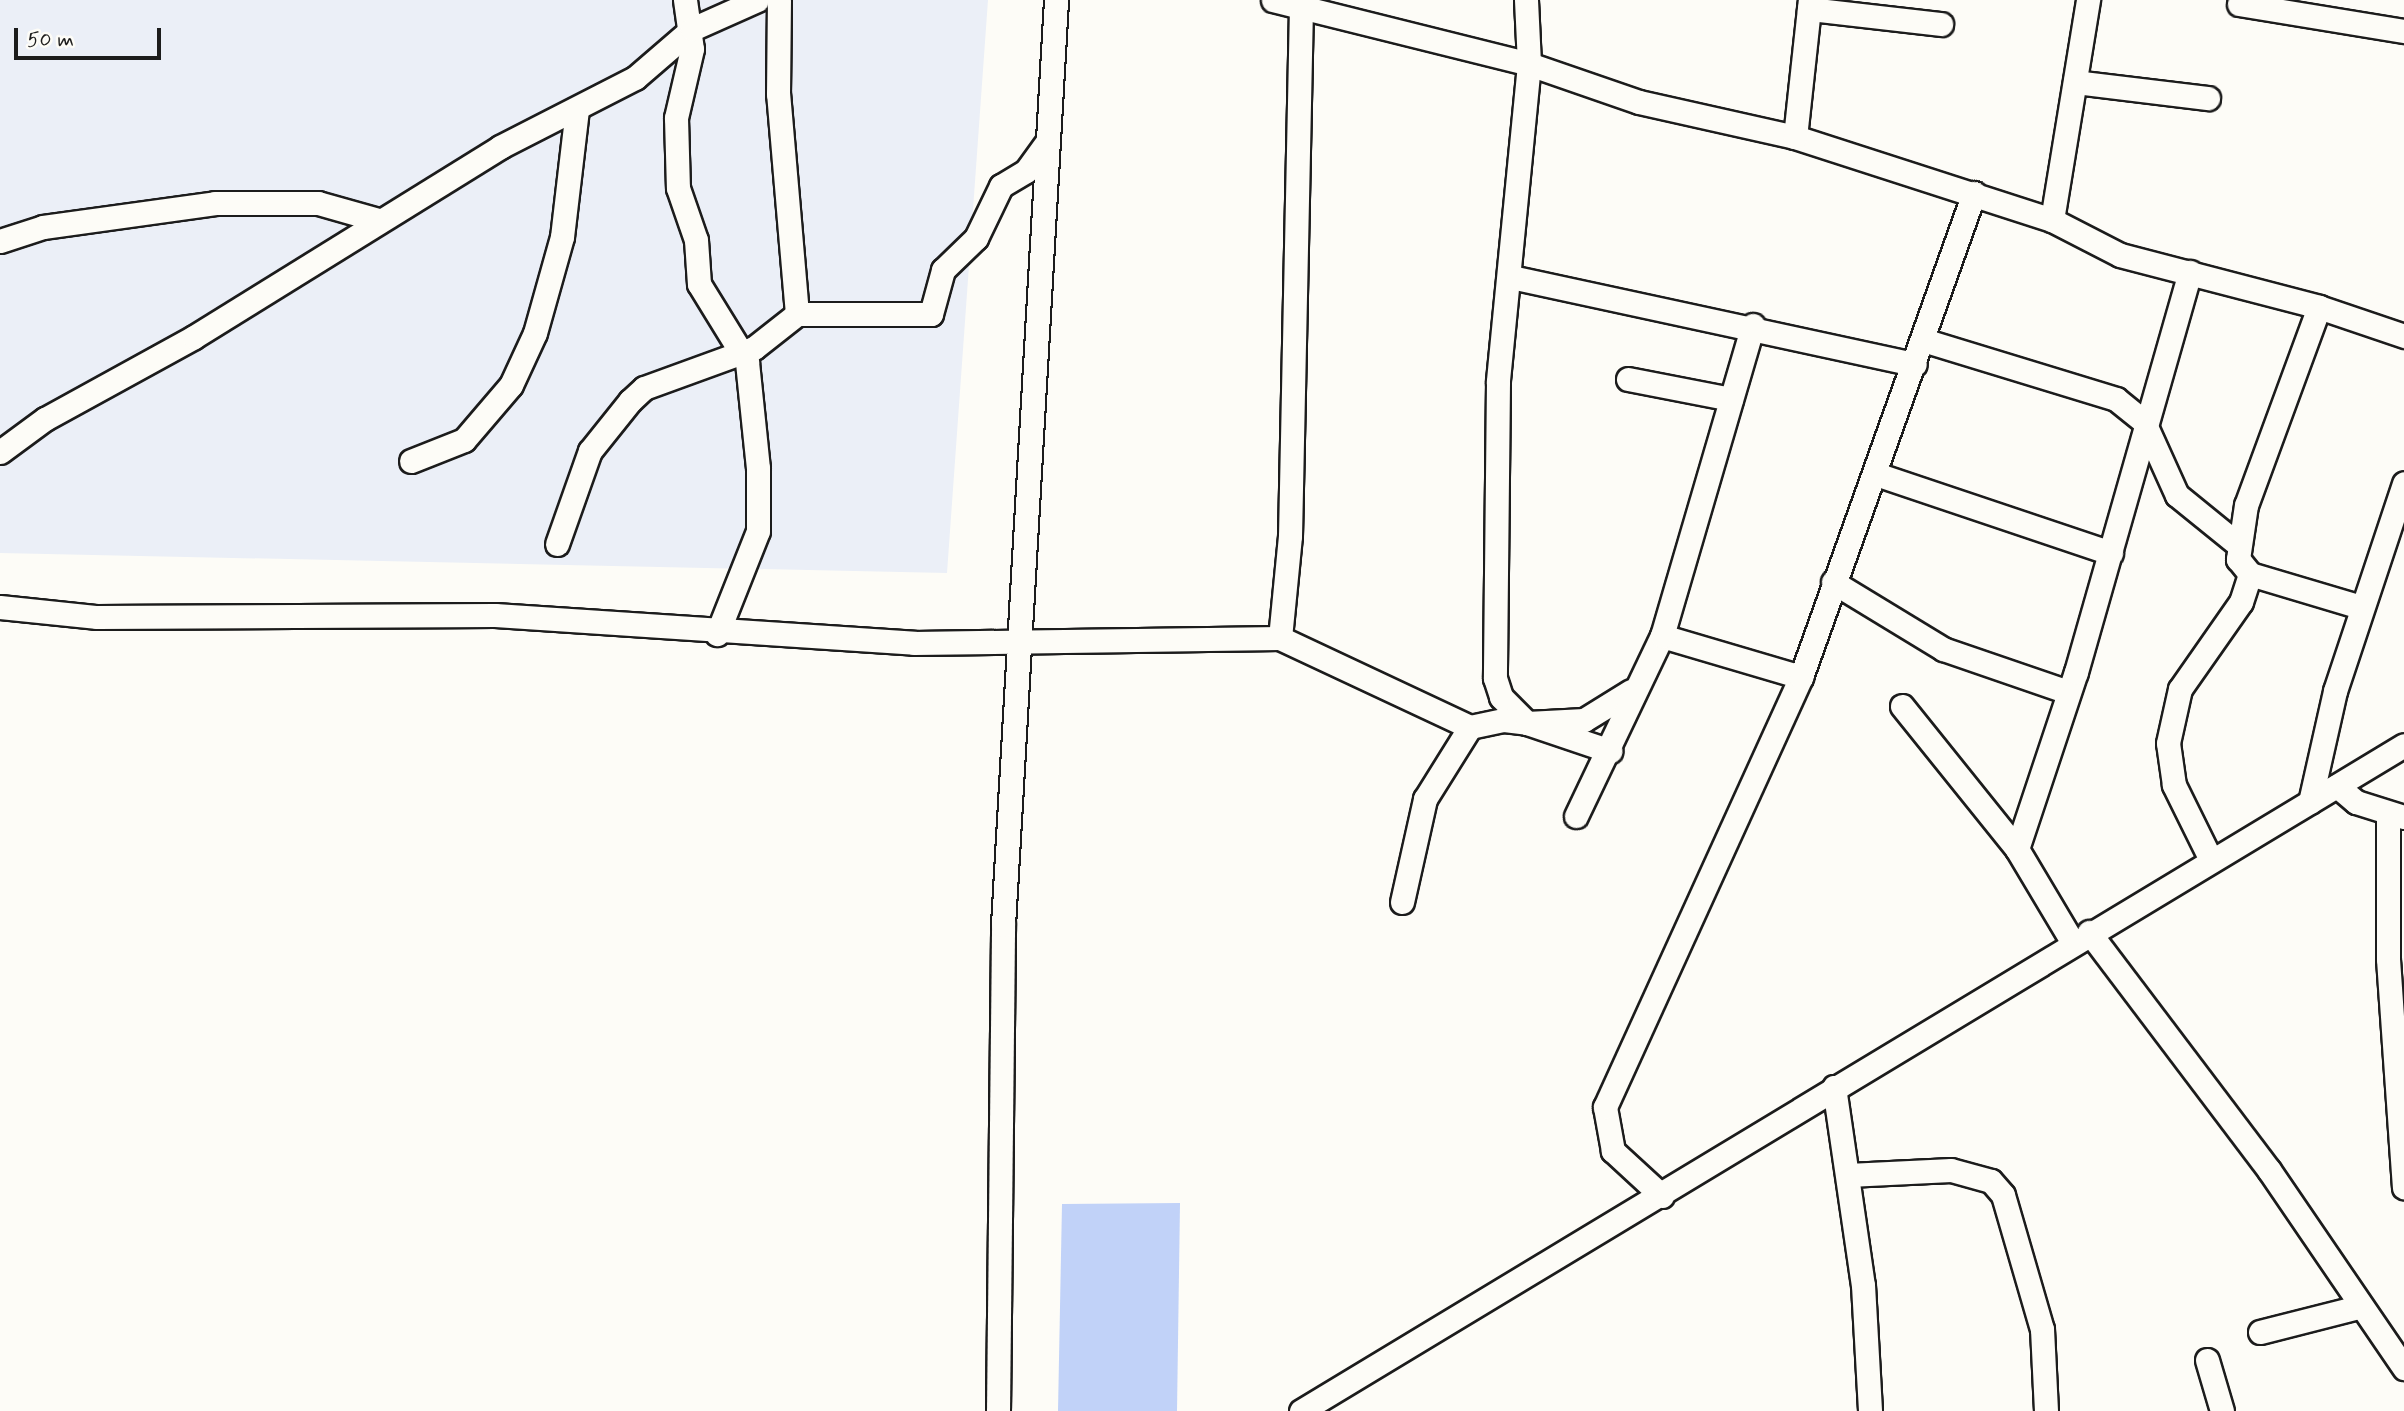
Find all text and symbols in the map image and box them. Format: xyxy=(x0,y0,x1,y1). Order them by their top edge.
scale bar xyxy=(18,14,164,58)
text: 50 m xyxy=(27,26,74,54)

